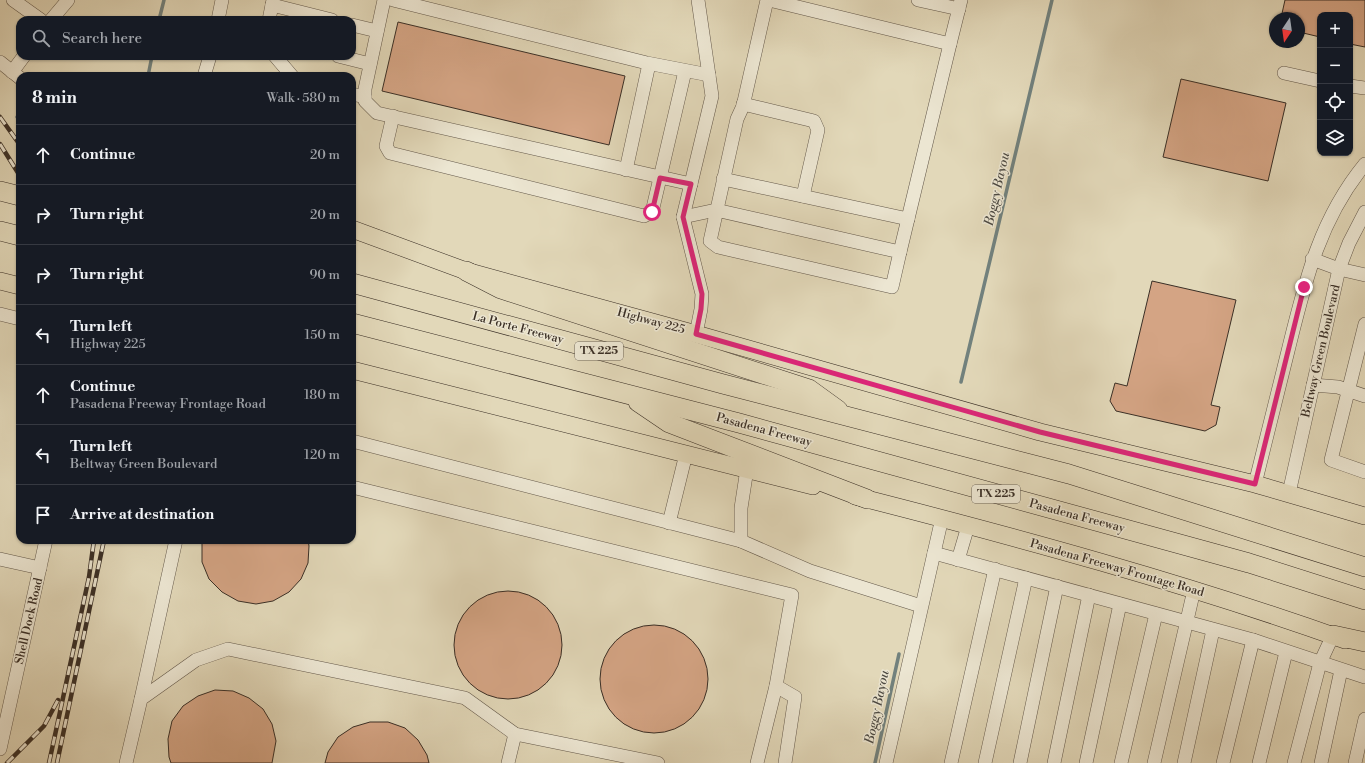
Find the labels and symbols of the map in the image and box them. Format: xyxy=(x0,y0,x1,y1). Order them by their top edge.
north arrow xyxy=(1269,12,1305,48)
water label: Boggy Bayou xyxy=(981,150,1013,228)
route start xyxy=(643,203,661,221)
route end xyxy=(1295,278,1313,296)
street label: Beltway Green Boulevard xyxy=(1298,283,1344,420)
street label: Highway 225 xyxy=(615,305,687,337)
street label: La Porte Freeway xyxy=(471,309,565,347)
road number: TX 225 xyxy=(575,342,623,360)
street label: Pasadena Freeway xyxy=(714,410,814,450)
road number: TX 225 xyxy=(972,485,1020,503)
street label: Pasadena Freeway xyxy=(1027,496,1127,536)
street label: Pasadena Freeway Frontage Road xyxy=(1028,536,1206,600)
street label: Shell Dock Road xyxy=(12,576,46,666)
water label: Boggy Bayou xyxy=(861,668,893,746)

